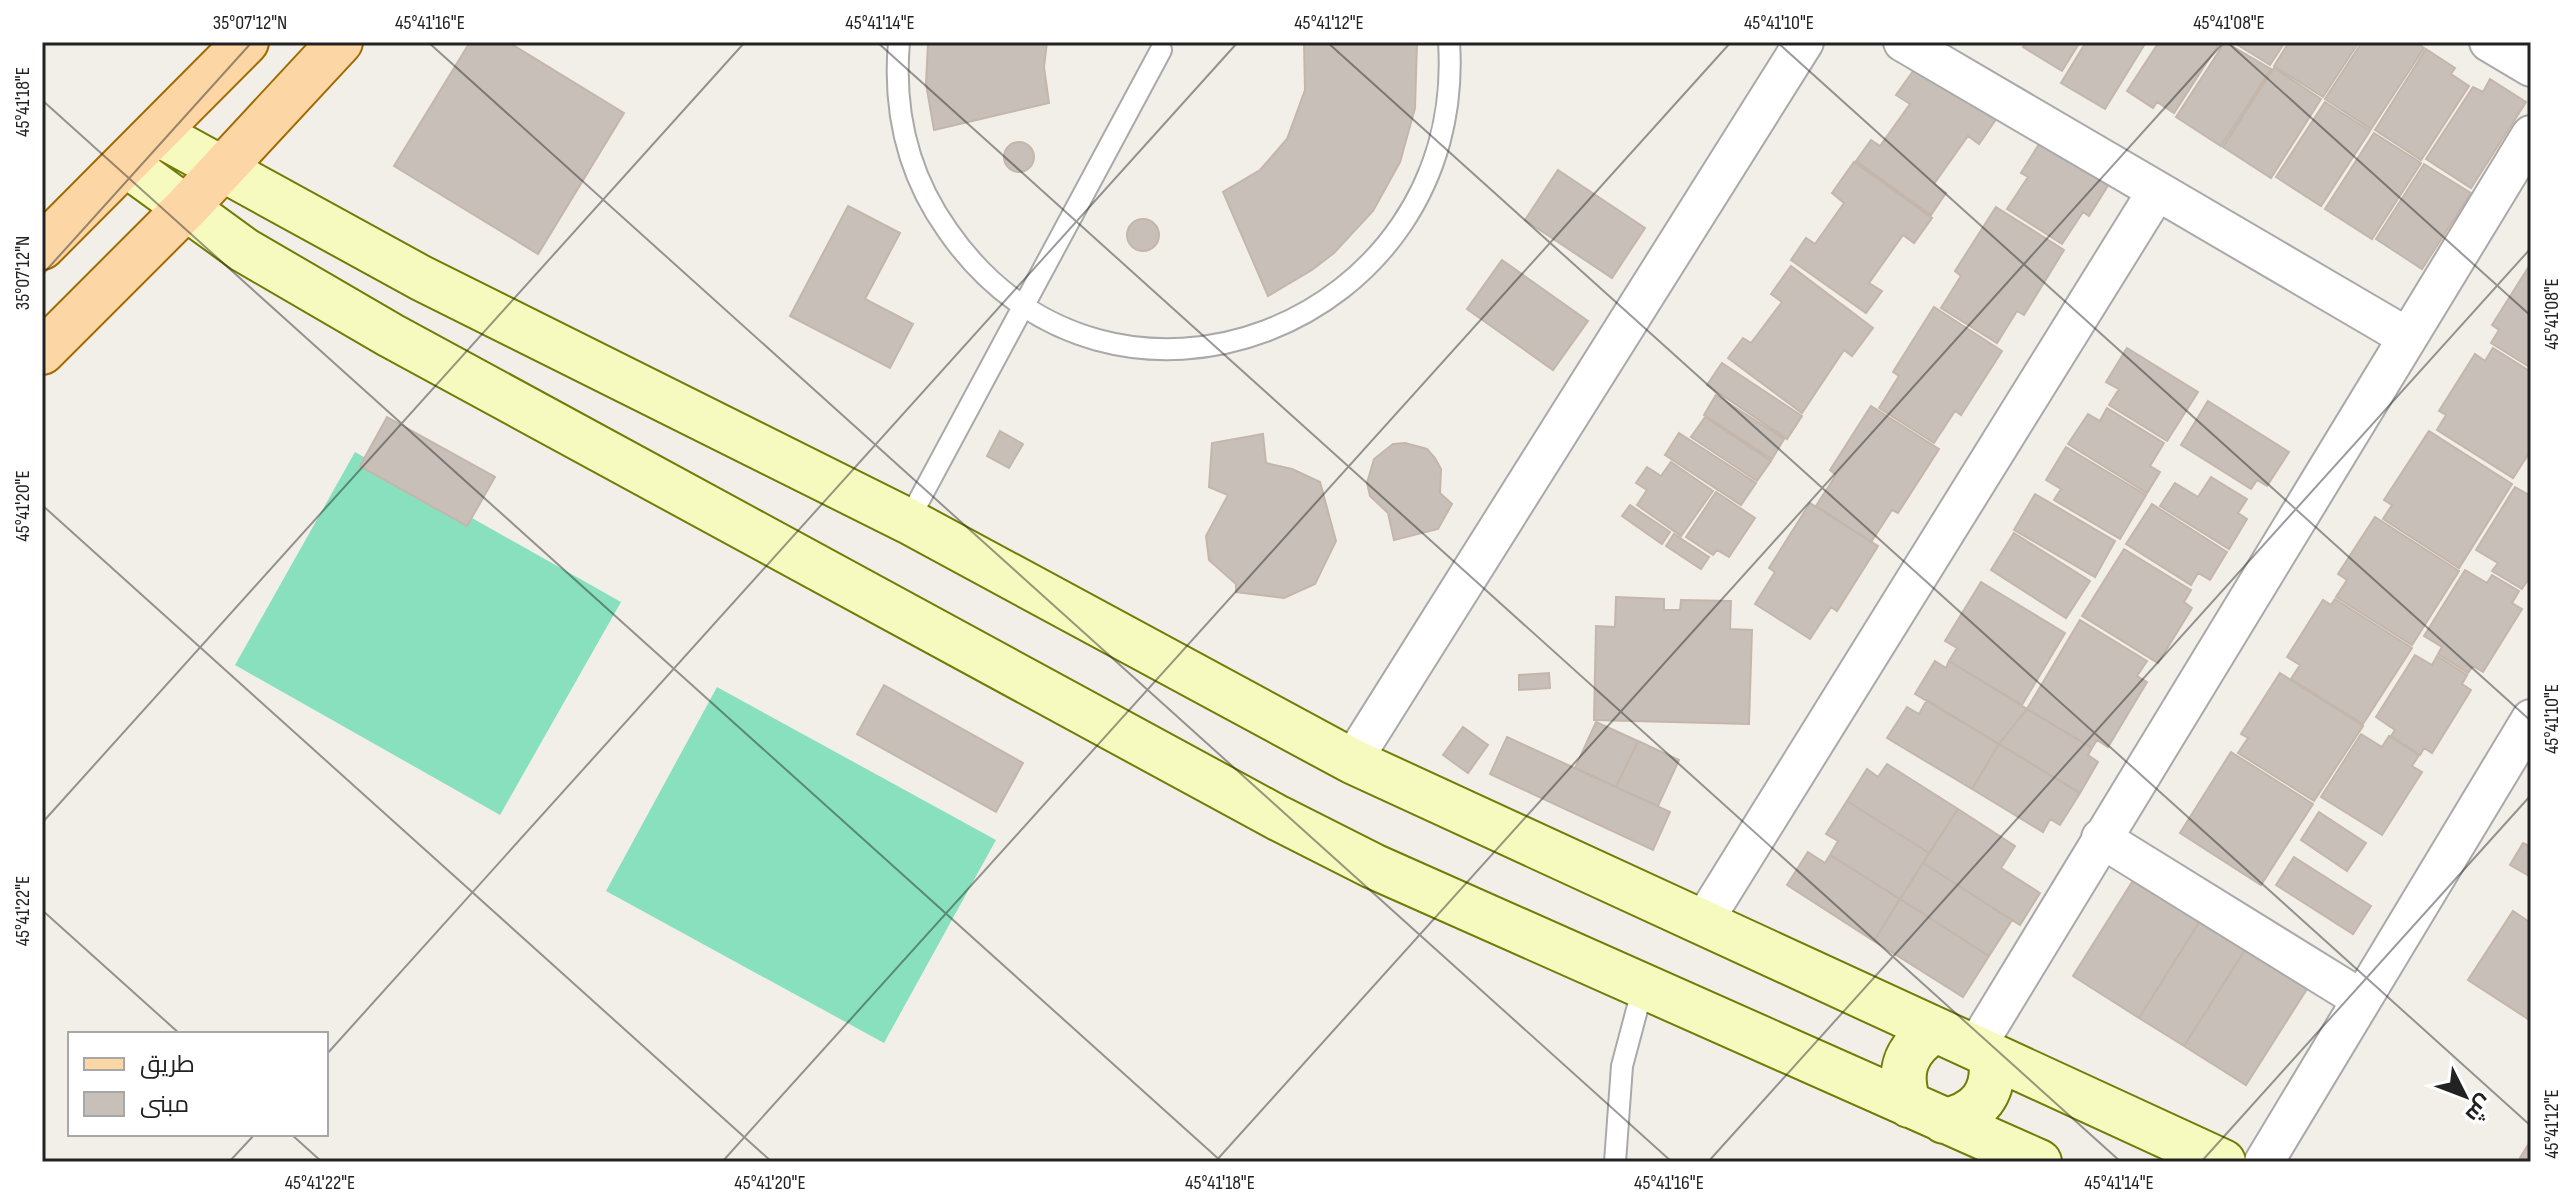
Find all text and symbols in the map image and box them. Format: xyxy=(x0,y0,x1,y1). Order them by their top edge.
text: 35°07'12"N xyxy=(213,11,287,35)
text: 45°41'16"E xyxy=(395,11,465,35)
text: 45°41'14"E xyxy=(845,11,915,35)
text: 45°41'12"E xyxy=(1294,11,1364,35)
text: 45°41'10"E xyxy=(1744,11,1814,35)
text: 45°41'08"E xyxy=(2193,11,2265,35)
text: 45°41'18"E xyxy=(11,67,35,137)
text: 35°07'12"N xyxy=(11,236,35,310)
text: 45°41'08"E xyxy=(2540,278,2564,350)
text: 45°41'20"E xyxy=(11,470,35,542)
text: 45°41'10"E xyxy=(2540,684,2564,754)
text: 45°41'22"E xyxy=(11,876,35,946)
legend xyxy=(68,1032,328,1136)
text: طريق xyxy=(140,1050,195,1079)
north arrow xyxy=(2425,1056,2505,1136)
text: ش xyxy=(2459,1089,2498,1128)
text: 45°41'12"E xyxy=(2540,1089,2564,1159)
text: مبنى xyxy=(140,1090,189,1119)
text: 45°41'22"E xyxy=(285,1171,355,1195)
text: 45°41'20"E xyxy=(734,1171,806,1195)
text: 45°41'18"E xyxy=(1185,1171,1255,1195)
text: 45°41'16"E xyxy=(1634,1171,1704,1195)
text: 45°41'14"E xyxy=(2084,1171,2154,1195)

